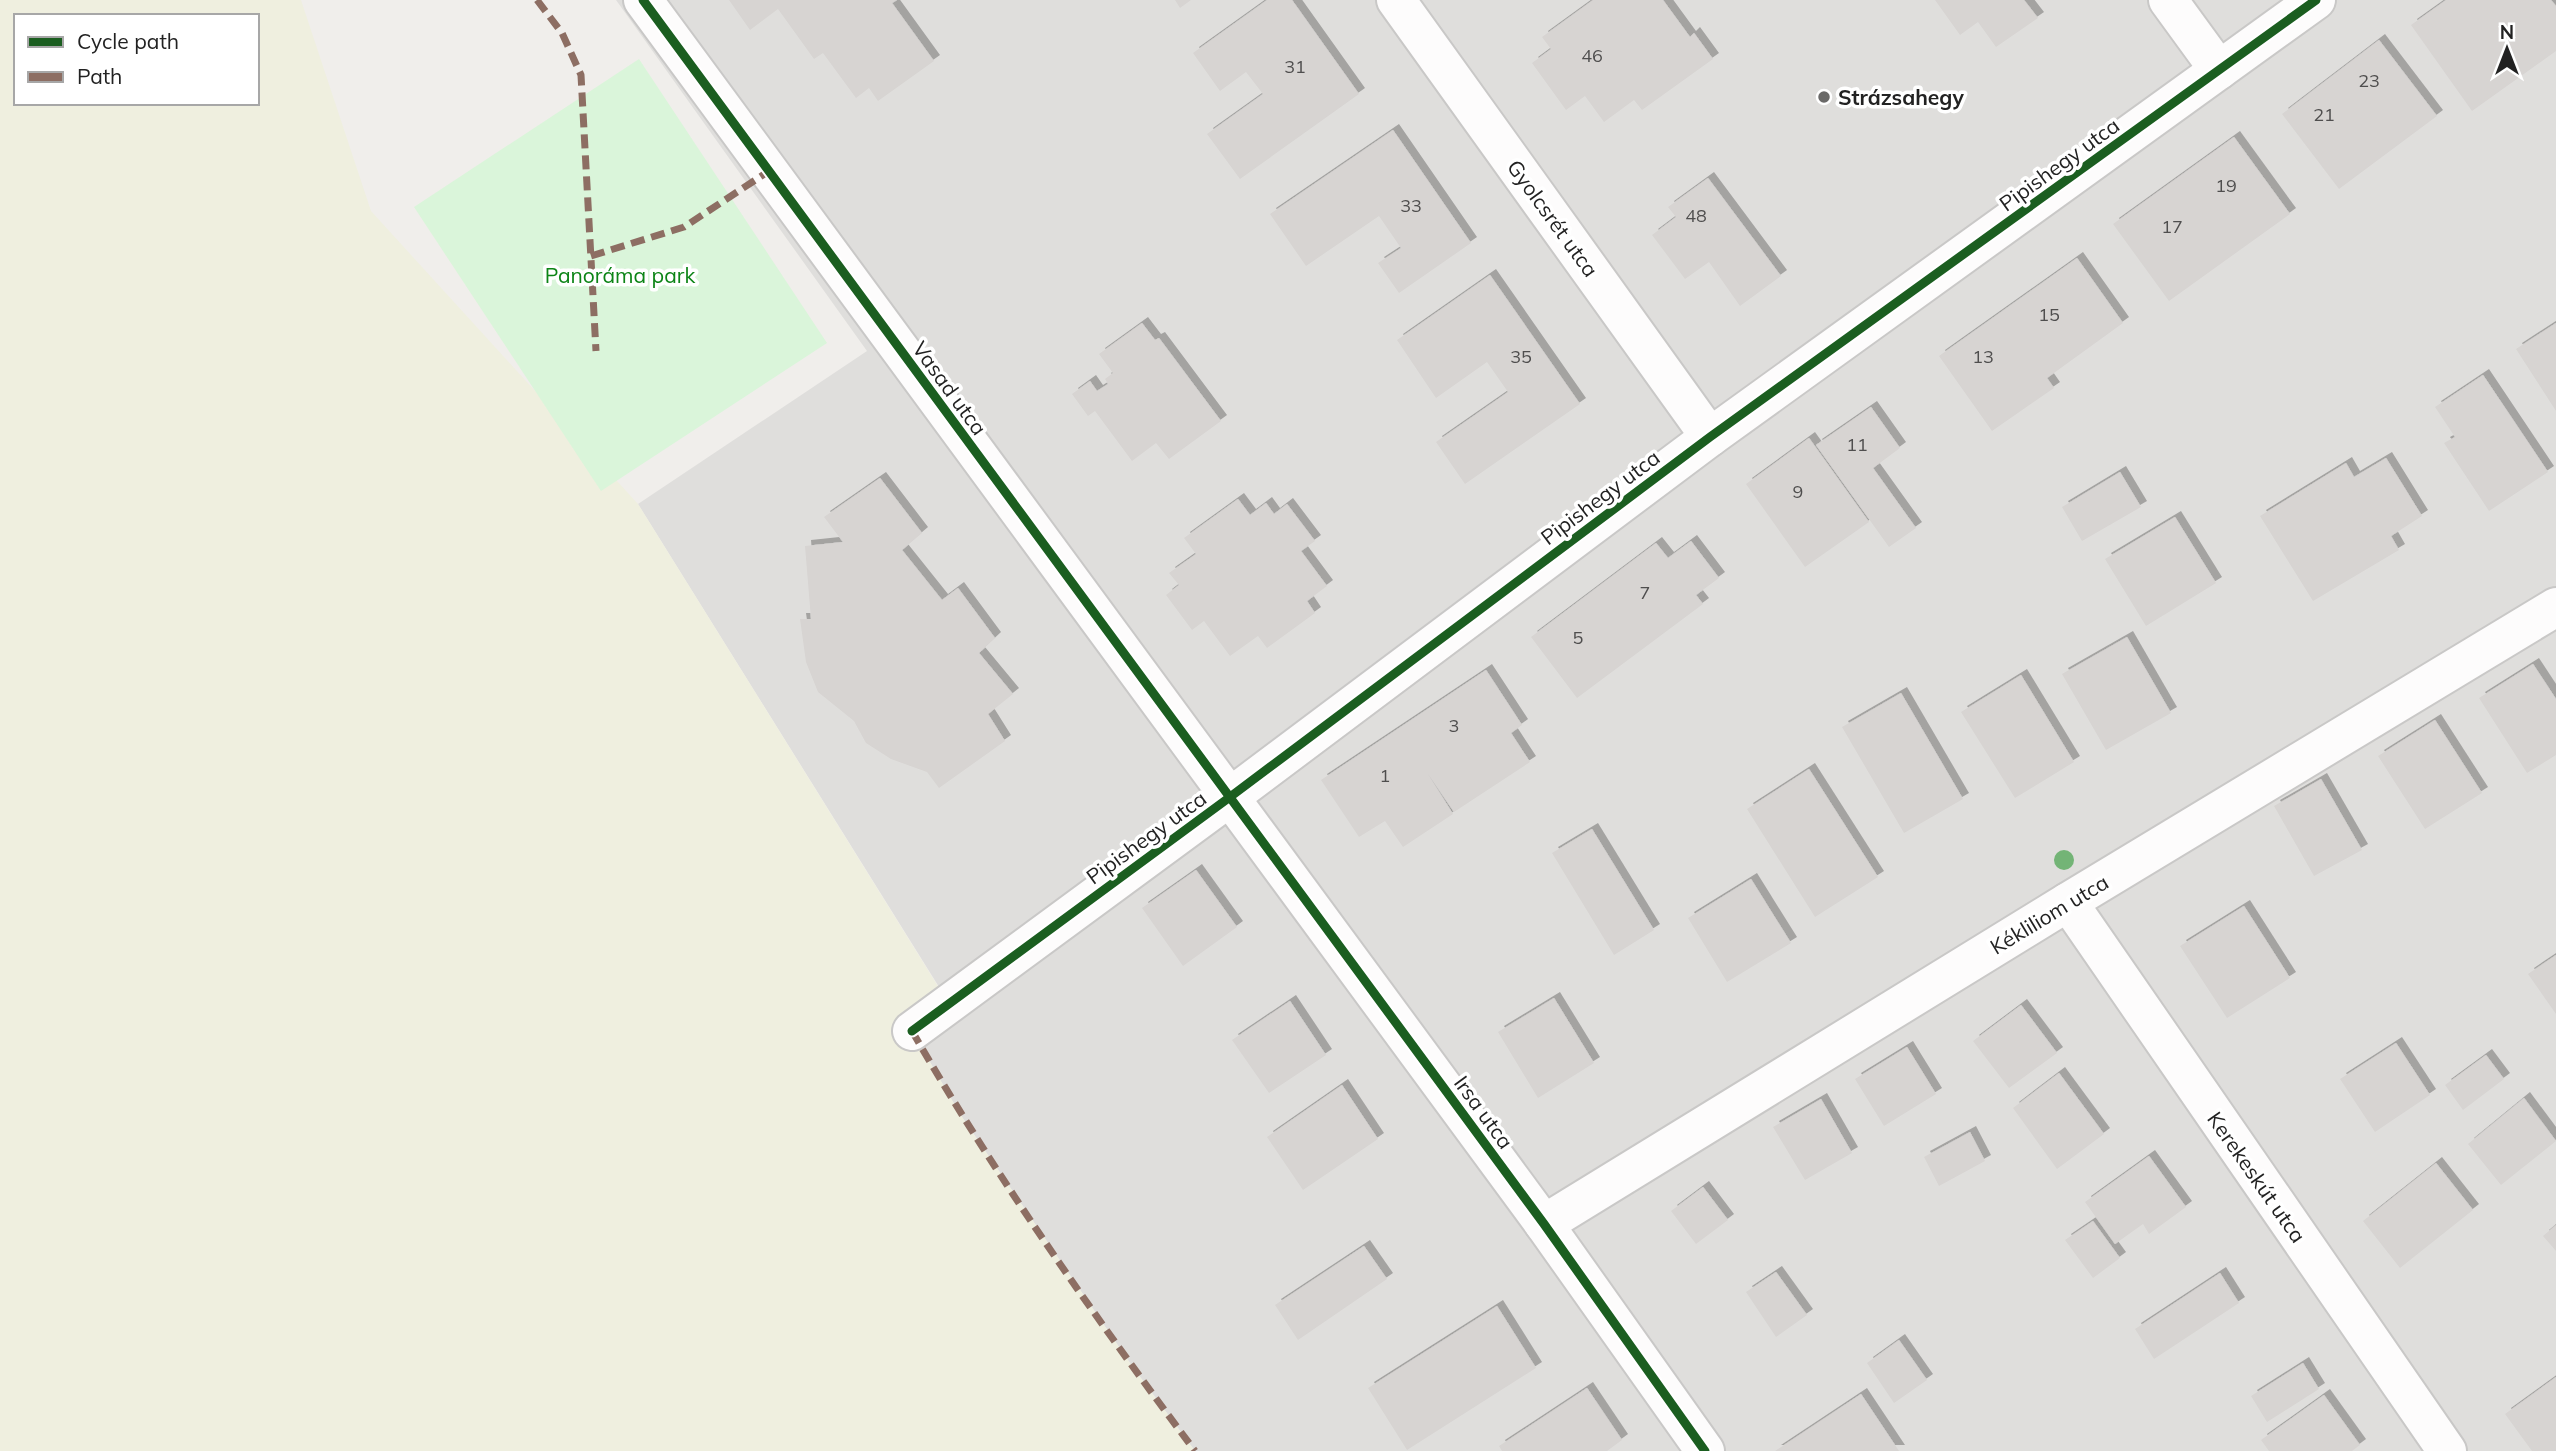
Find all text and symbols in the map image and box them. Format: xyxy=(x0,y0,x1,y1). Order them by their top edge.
legend xyxy=(14,14,259,105)
north arrow xyxy=(2472,14,2542,84)
text: N xyxy=(2500,20,2514,44)
text: Cycle path xyxy=(77,28,179,54)
house number: 46 xyxy=(1581,44,1603,67)
house number: 31 xyxy=(1284,55,1306,78)
text: Path xyxy=(77,63,122,89)
house number: 23 xyxy=(2358,69,2380,92)
place label: Strázsahegy xyxy=(1838,84,1964,110)
marker: Strázsahegy xyxy=(1816,89,1832,105)
house number: 21 xyxy=(2313,103,2335,126)
street label: Pipishegy utca xyxy=(1994,112,2124,216)
street label: Gyolcsrét utca xyxy=(1502,154,1604,282)
house number: 19 xyxy=(2215,174,2237,197)
house number: 33 xyxy=(1400,194,1422,217)
house number: 48 xyxy=(1685,204,1707,227)
house number: 17 xyxy=(2161,215,2183,238)
park label: Panoráma park xyxy=(545,262,695,288)
house number: 15 xyxy=(2038,303,2060,326)
street label: Vasad utca xyxy=(907,336,993,440)
house number: 35 xyxy=(1510,345,1532,368)
house number: 13 xyxy=(1972,345,1994,368)
house number: 11 xyxy=(1846,433,1868,456)
street label: Pipishegy utca xyxy=(1535,444,1665,550)
house number: 9 xyxy=(1793,480,1803,503)
house number: 7 xyxy=(1640,581,1650,604)
house number: 5 xyxy=(1573,626,1584,649)
house number: 3 xyxy=(1449,714,1459,737)
house number: 1 xyxy=(1380,764,1390,787)
street label: Pipishegy utca xyxy=(1081,785,1211,889)
street label: Kékliliom utca xyxy=(1985,868,2113,960)
street label: Irsa utca xyxy=(1449,1070,1519,1154)
street label: Kerekeskút utca xyxy=(2202,1107,2312,1247)

